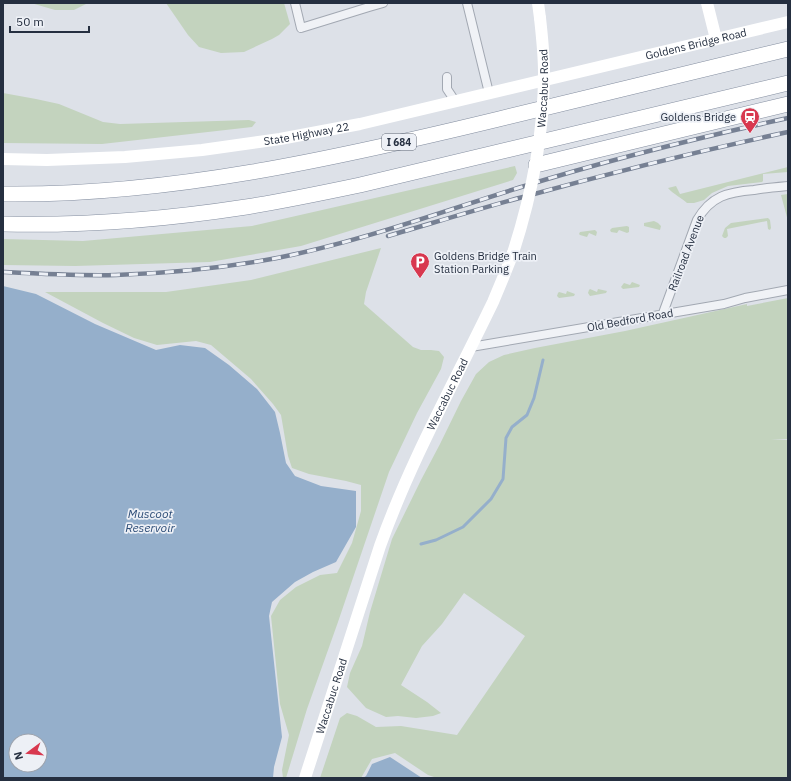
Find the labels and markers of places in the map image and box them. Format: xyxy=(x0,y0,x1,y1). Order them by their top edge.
station icon: Goldens Bridge xyxy=(739,106,761,134)
place label: Goldens Bridge xyxy=(660,110,736,124)
place label: Goldens Bridge Train Station Parking xyxy=(434,249,537,276)
parking icon: Goldens Bridge Train Station Parking xyxy=(409,251,431,279)

